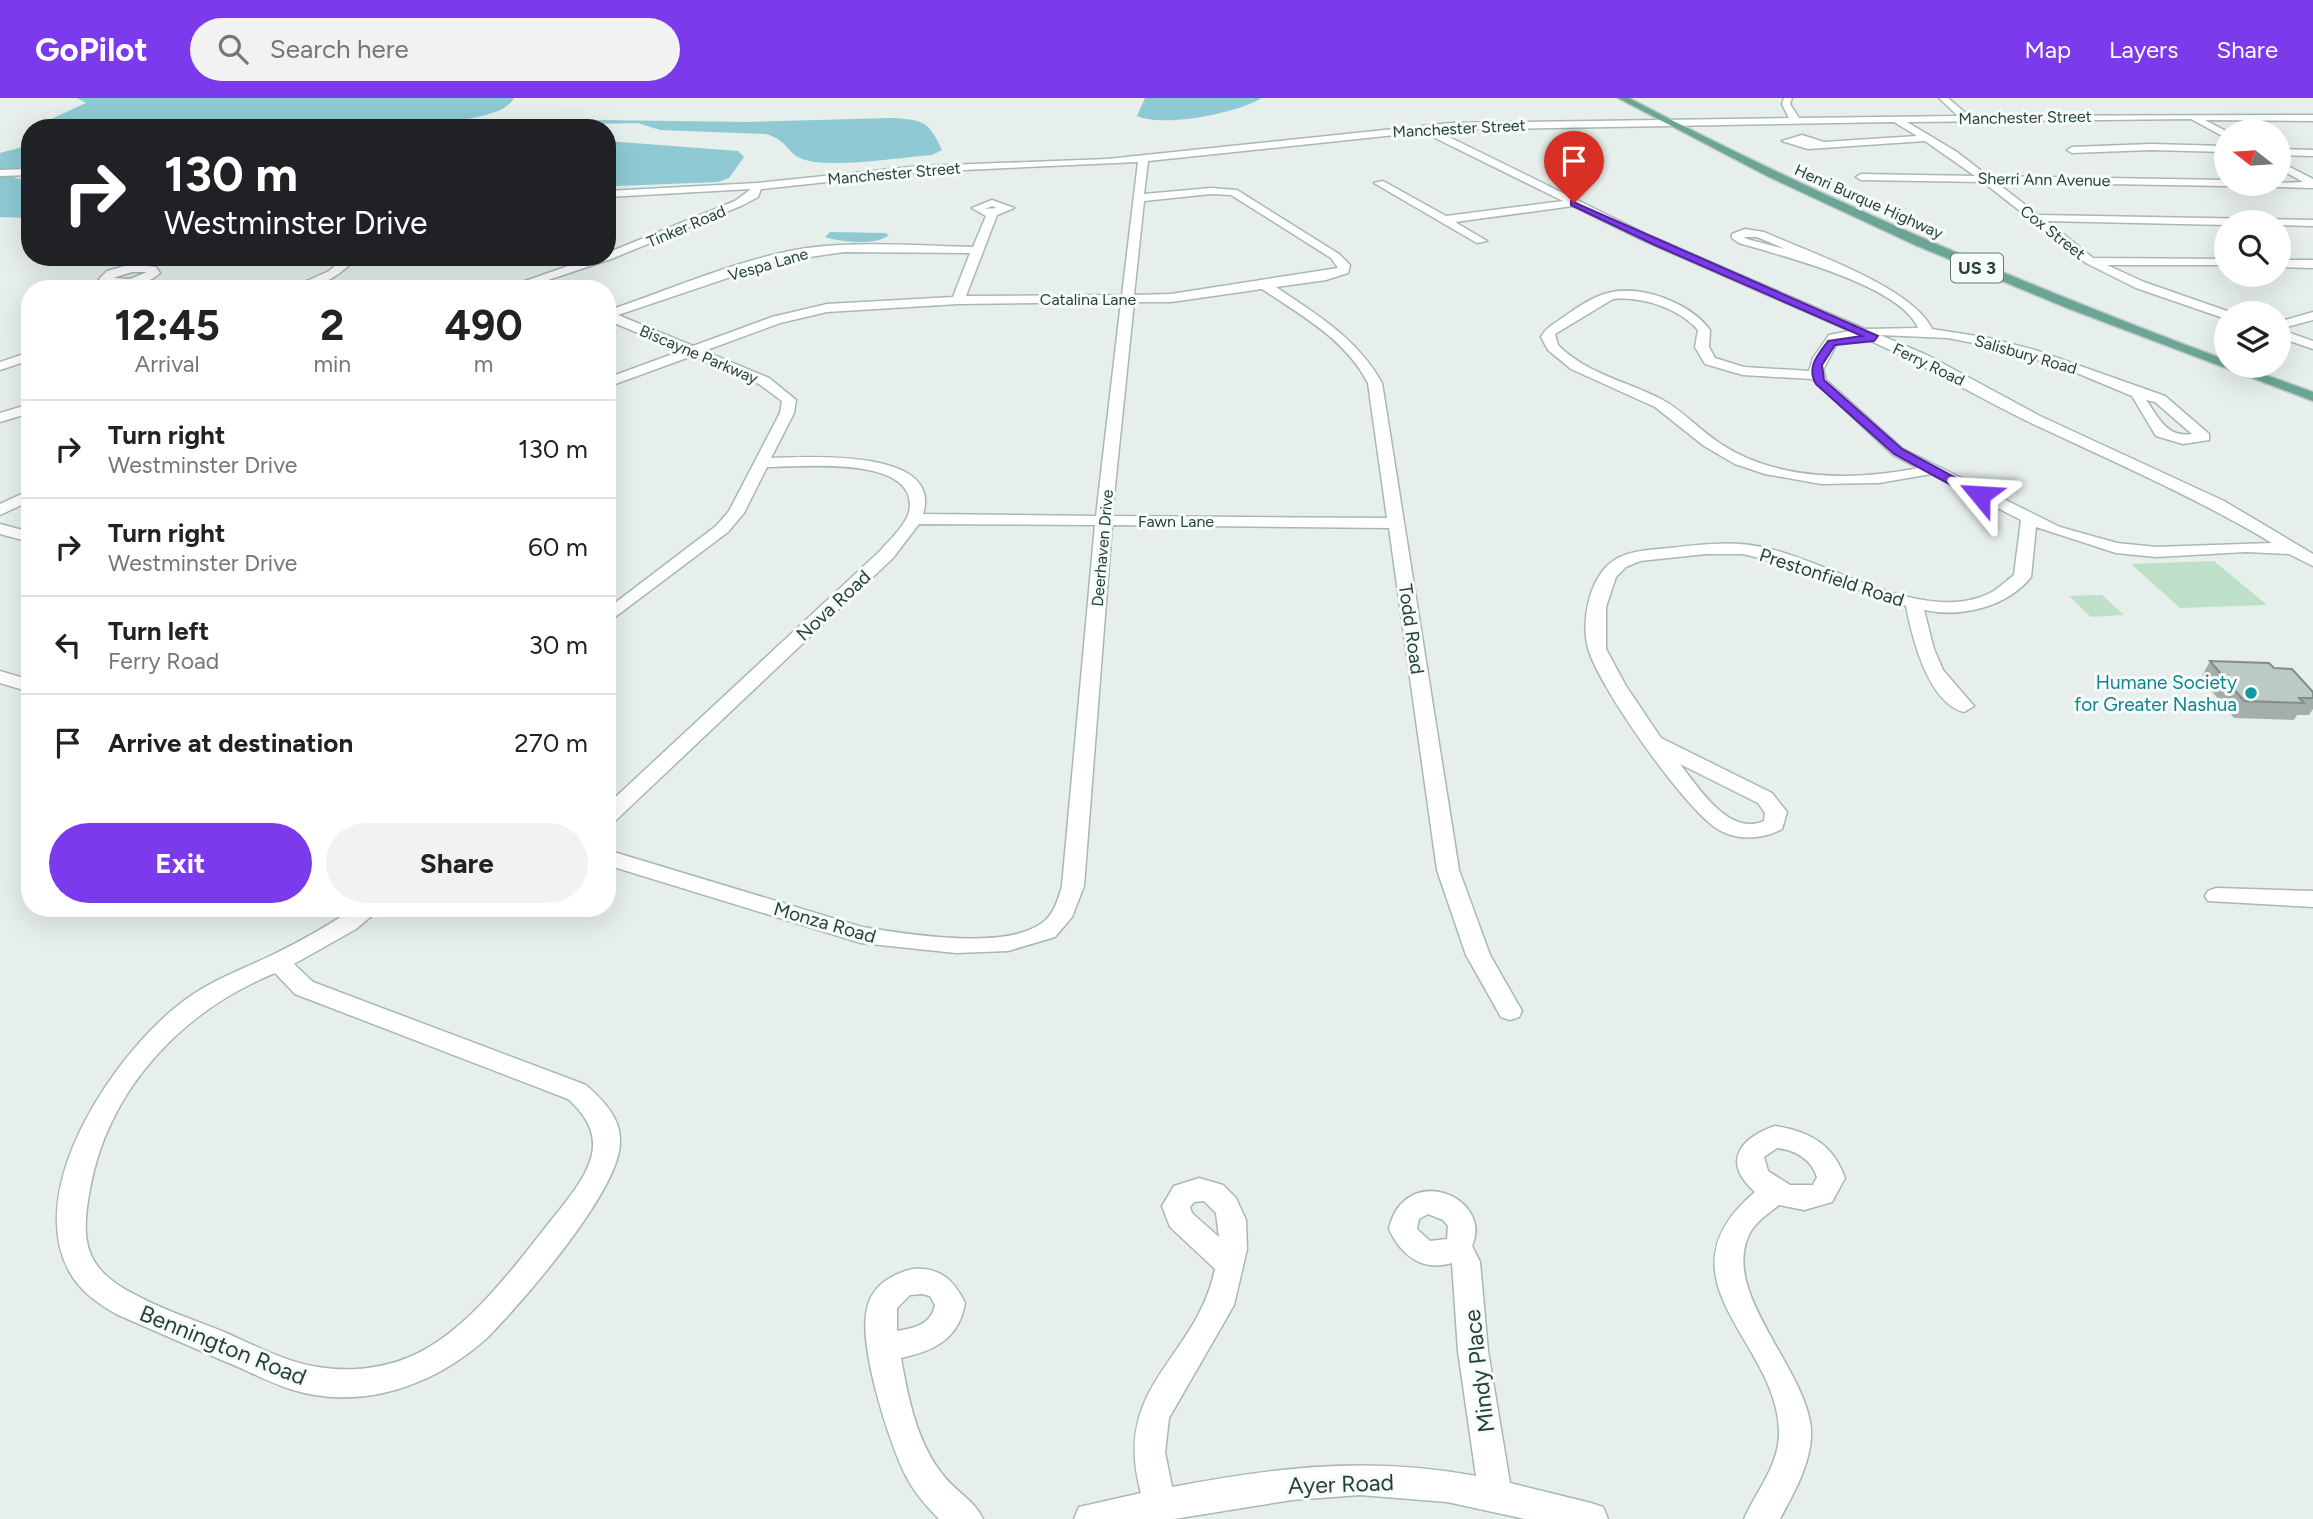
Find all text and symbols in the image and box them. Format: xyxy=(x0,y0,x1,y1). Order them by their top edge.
search box xyxy=(190,18,680,81)
text: GoPilot xyxy=(35,30,148,69)
icon: search xyxy=(214,30,252,68)
text: Search here xyxy=(270,33,409,65)
text: Map xyxy=(2024,35,2071,64)
text: Layers xyxy=(2109,35,2178,64)
text: Share xyxy=(2216,35,2278,64)
street label: Manchester Street xyxy=(1958,107,2092,128)
street label: Manchester Street xyxy=(1392,116,1526,141)
north arrow xyxy=(2214,119,2291,196)
map controls xyxy=(2214,119,2291,378)
pin xyxy=(1544,131,1604,203)
icon: arrive xyxy=(1555,142,1593,180)
text: 130 m xyxy=(164,144,298,203)
icon: right xyxy=(49,147,140,238)
street label: Manchester Street xyxy=(827,158,961,189)
street label: Henri Burque Highway xyxy=(1792,160,1946,243)
street label: Sherri Ann Avenue xyxy=(1977,169,2111,190)
street label: Tinker Road xyxy=(644,201,729,252)
street label: Cox Street xyxy=(2016,201,2089,264)
text: Westminster Drive xyxy=(164,204,428,242)
button: search xyxy=(2214,210,2291,287)
street label: Vespa Lane xyxy=(726,244,811,285)
road number: US 3 xyxy=(1951,253,2003,282)
street label: Catalina Lane xyxy=(1040,290,1136,309)
text: 12:45 xyxy=(114,300,220,351)
text: 2 xyxy=(320,300,344,351)
text: 490 xyxy=(444,300,523,351)
button: layers xyxy=(2214,301,2291,378)
street label: Biscayne Parkway xyxy=(637,321,761,388)
street label: Salisbury Road xyxy=(1972,331,2079,378)
street label: Ferry Road xyxy=(1890,339,1968,390)
text: Arrival xyxy=(135,350,200,378)
text: min xyxy=(313,350,351,378)
text: m xyxy=(474,350,493,378)
text: Turn right xyxy=(108,419,225,451)
icon: right xyxy=(49,430,87,468)
text: 130 m xyxy=(518,433,588,465)
text: Westminster Drive xyxy=(108,451,297,479)
position arrow xyxy=(1943,458,2017,532)
street label: Deerhaven Drive xyxy=(1088,488,1117,607)
street label: Fawn Lane xyxy=(1138,512,1214,531)
text: Turn right xyxy=(108,517,225,549)
icon: right xyxy=(49,528,87,566)
text: 60 m xyxy=(528,531,588,563)
street label: Prestonfield Road xyxy=(1757,543,1907,612)
text: Westminster Drive xyxy=(108,549,297,577)
street label: Nova Road xyxy=(791,565,875,646)
street label: Todd Road xyxy=(1394,582,1429,676)
text: Turn left xyxy=(108,615,209,647)
icon: left xyxy=(49,626,87,664)
text: 30 m xyxy=(529,629,588,661)
text: Ferry Road xyxy=(108,647,219,675)
place label: Humane Society for Greater Nashua xyxy=(2074,671,2237,716)
marker: Humane Society for Greater Nashua xyxy=(2243,685,2259,701)
icon: arrive xyxy=(49,724,87,762)
text: Arrive at destination xyxy=(108,727,353,759)
text: 270 m xyxy=(514,727,588,759)
button: Exit xyxy=(49,823,312,903)
button: Share xyxy=(326,823,588,903)
street label: Monza Road xyxy=(771,897,879,948)
street label: Bennington Road xyxy=(136,1299,310,1391)
street label: Mindy Place xyxy=(1458,1308,1500,1434)
street label: Ayer Road xyxy=(1287,1468,1395,1500)

